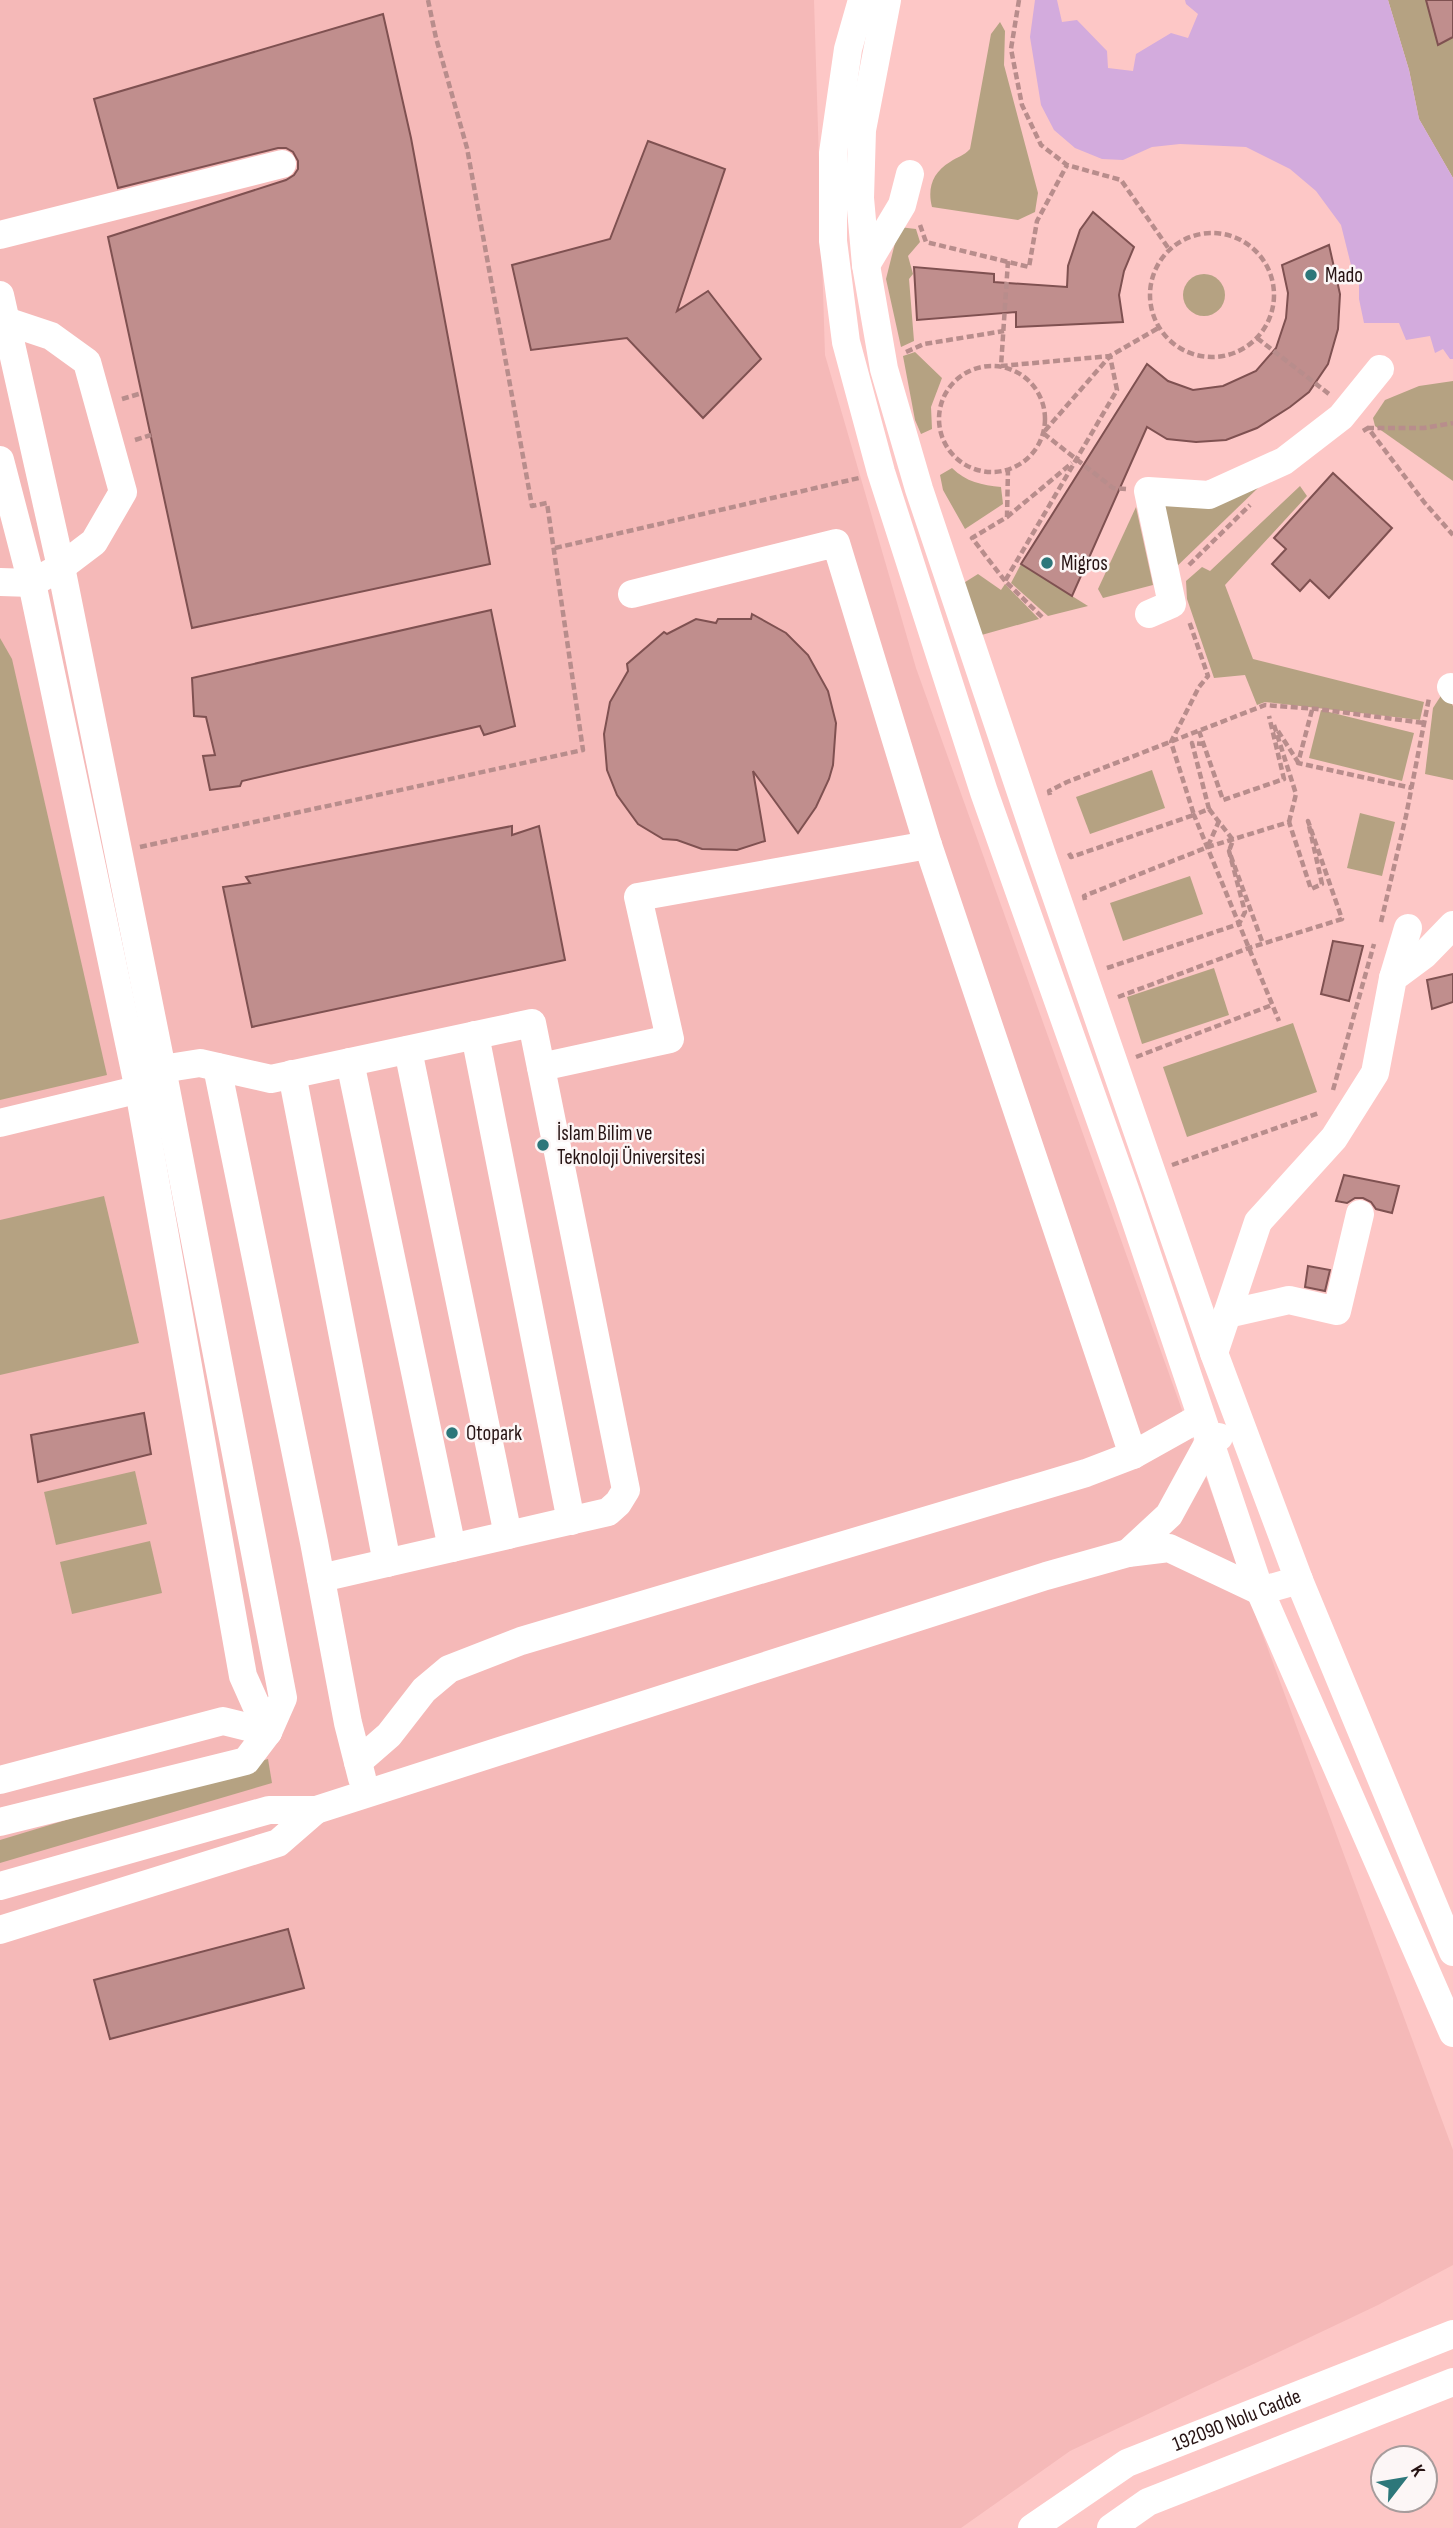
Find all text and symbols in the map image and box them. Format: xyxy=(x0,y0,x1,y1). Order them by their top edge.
place label: Mado xyxy=(1325,263,1363,288)
marker: Mado xyxy=(1303,267,1319,283)
place label: Migros xyxy=(1061,551,1108,576)
marker: Migros xyxy=(1039,555,1055,571)
place label: İslam Bilim ve Teknoloji Üniversitesi xyxy=(557,1121,705,1170)
marker: İslam Bilim ve Teknoloji Üniversitesi xyxy=(535,1137,551,1153)
place label: Otopark xyxy=(466,1421,522,1446)
marker: Otopark xyxy=(444,1425,460,1441)
street label: 192090 Nolu Cadde xyxy=(1169,2383,1305,2457)
north arrow xyxy=(1369,2444,1439,2514)
text: K xyxy=(1405,2461,1430,2481)

